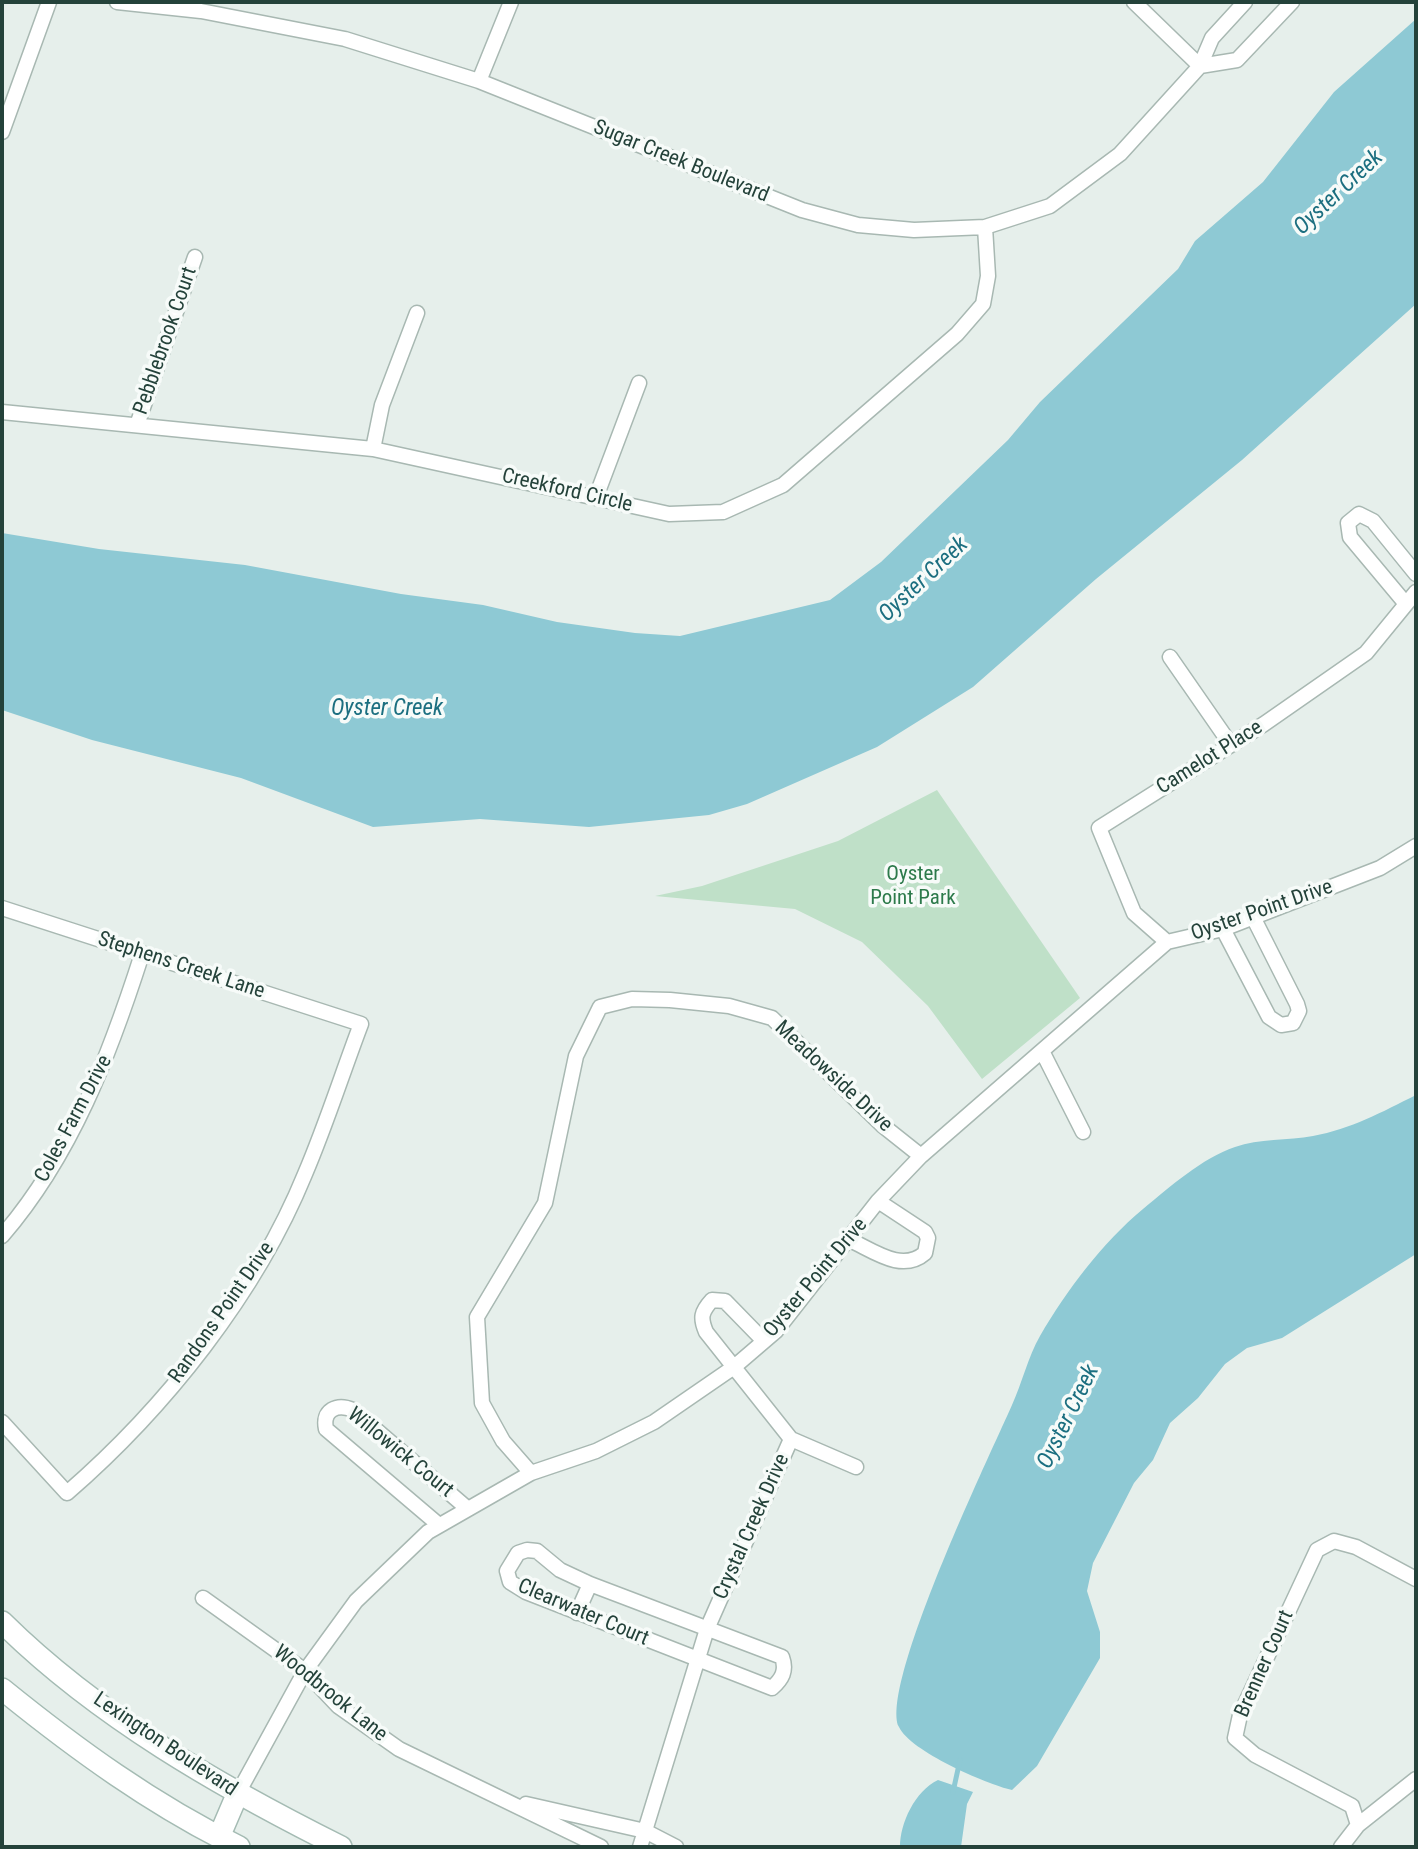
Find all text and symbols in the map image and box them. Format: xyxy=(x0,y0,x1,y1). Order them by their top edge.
street label: Sugar Creek Boulevard xyxy=(590,115,772,209)
water label: Oyster Creek xyxy=(1289,145,1389,241)
street label: Pebblebrook Court xyxy=(129,264,203,418)
street label: Creekford Circle xyxy=(499,464,635,518)
water label: Oyster Creek xyxy=(874,532,974,628)
water label: Oyster Creek xyxy=(331,695,443,723)
street label: Camelot Place xyxy=(1152,716,1268,800)
park label: Oyster Point Park xyxy=(870,862,956,912)
street label: Oyster Point Drive xyxy=(1188,875,1336,947)
street label: Stephens Creek Lane xyxy=(94,927,268,1005)
street label: Meadowside Drive xyxy=(769,1016,897,1138)
street label: Coles Farm Drive xyxy=(30,1051,118,1187)
street label: Oyster Point Drive xyxy=(759,1213,873,1343)
street label: Randons Point Drive xyxy=(164,1237,280,1389)
water label: Oyster Creek xyxy=(1032,1361,1106,1473)
street label: Willowick Court xyxy=(342,1403,458,1503)
street label: Crystal Creek Drive xyxy=(709,1450,795,1604)
street label: Clearwater Court xyxy=(514,1574,652,1652)
street label: Brenner Court xyxy=(1230,1607,1300,1721)
street label: Woodbrook Lane xyxy=(268,1640,392,1748)
street label: Lexington Boulevard xyxy=(88,1688,242,1802)

